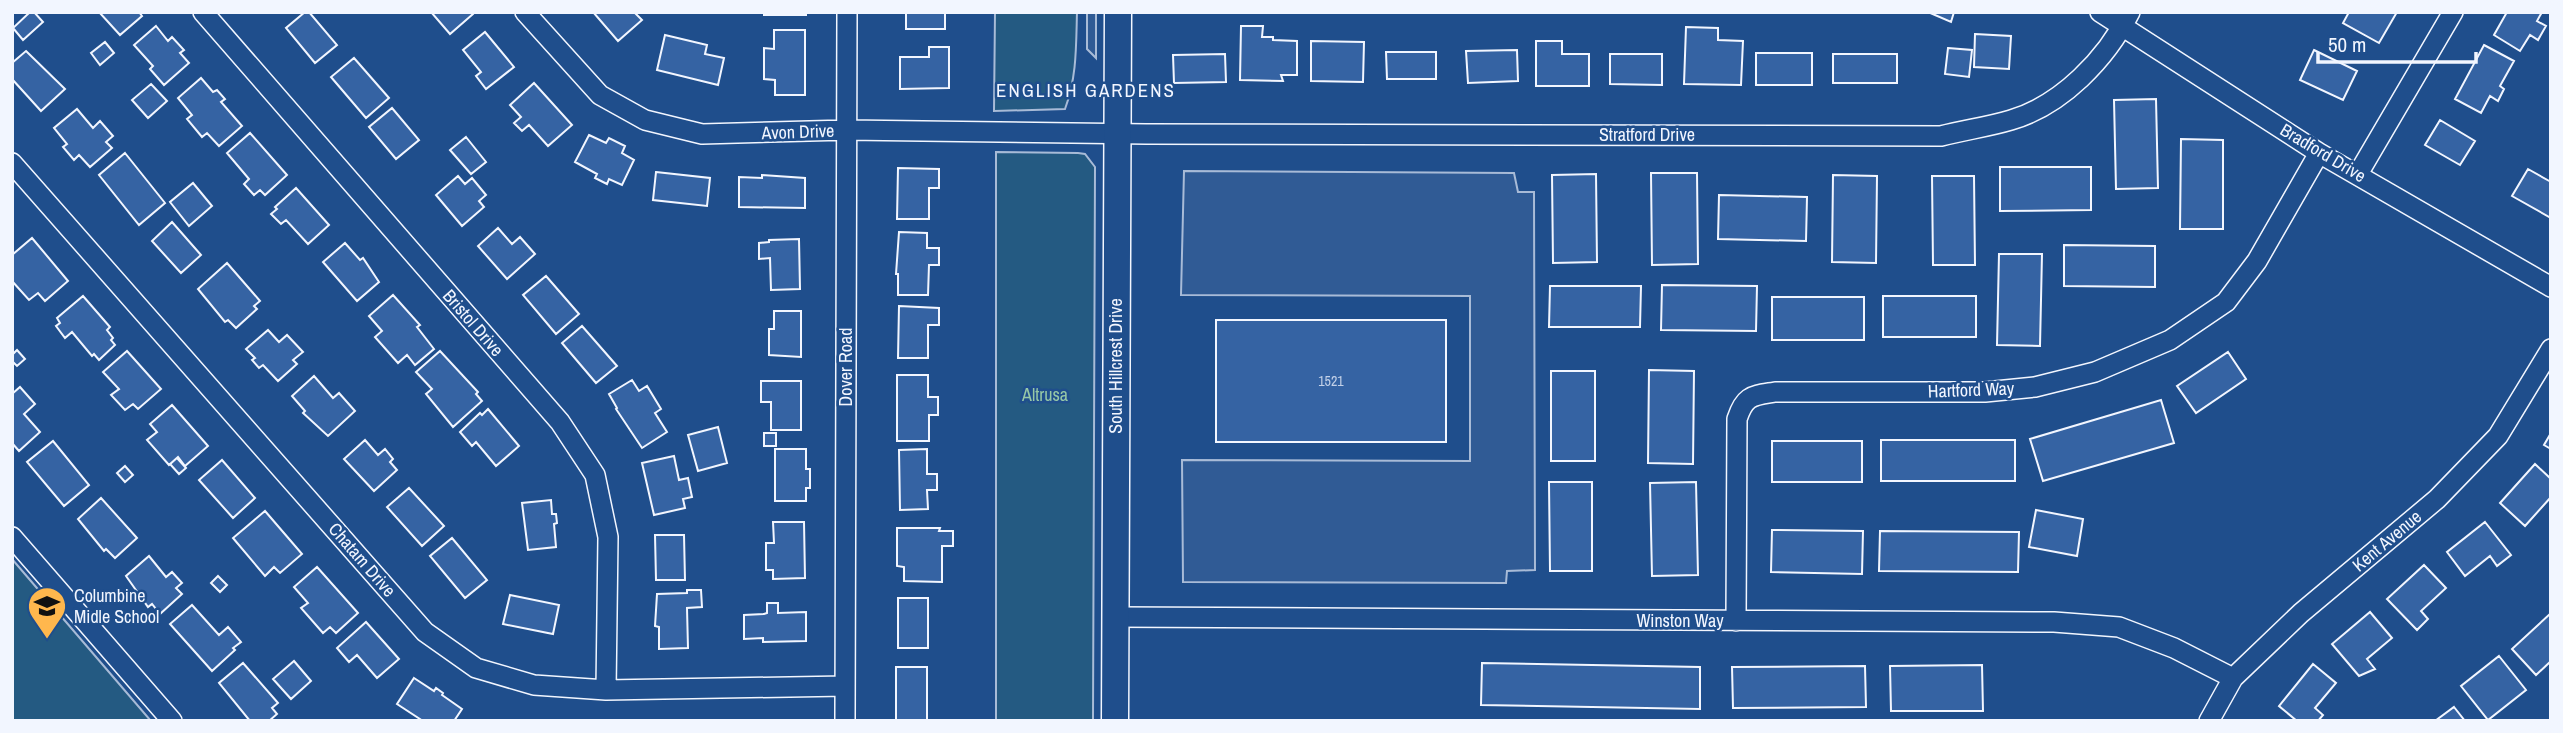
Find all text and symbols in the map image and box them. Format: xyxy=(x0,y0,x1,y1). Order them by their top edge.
scale bar xyxy=(2318,21,2476,65)
text: 50 m xyxy=(2328,30,2366,59)
district label: ENGLISH GARDENS xyxy=(996,77,1176,103)
street label: Bradford Drive xyxy=(2276,117,2371,188)
street label: Avon Drive xyxy=(760,118,835,145)
street label: Stratford Drive xyxy=(1599,122,1695,147)
street label: Bristol Drive xyxy=(437,284,509,362)
street label: South Hillcrest Drive xyxy=(1103,298,1128,434)
street label: Dover Road xyxy=(833,328,858,406)
house number: 1521 xyxy=(1318,372,1344,390)
street label: Hartford Way xyxy=(1927,375,2015,404)
park label: Altrusa xyxy=(1021,382,1068,407)
street label: Kent Avenue xyxy=(2347,504,2427,577)
street label: Chatam Drive xyxy=(323,517,402,602)
place label: Columbine Midle School xyxy=(74,583,159,629)
school or university icon: Columbine Midle School xyxy=(26,585,68,640)
street label: Winston Way xyxy=(1636,608,1724,633)

